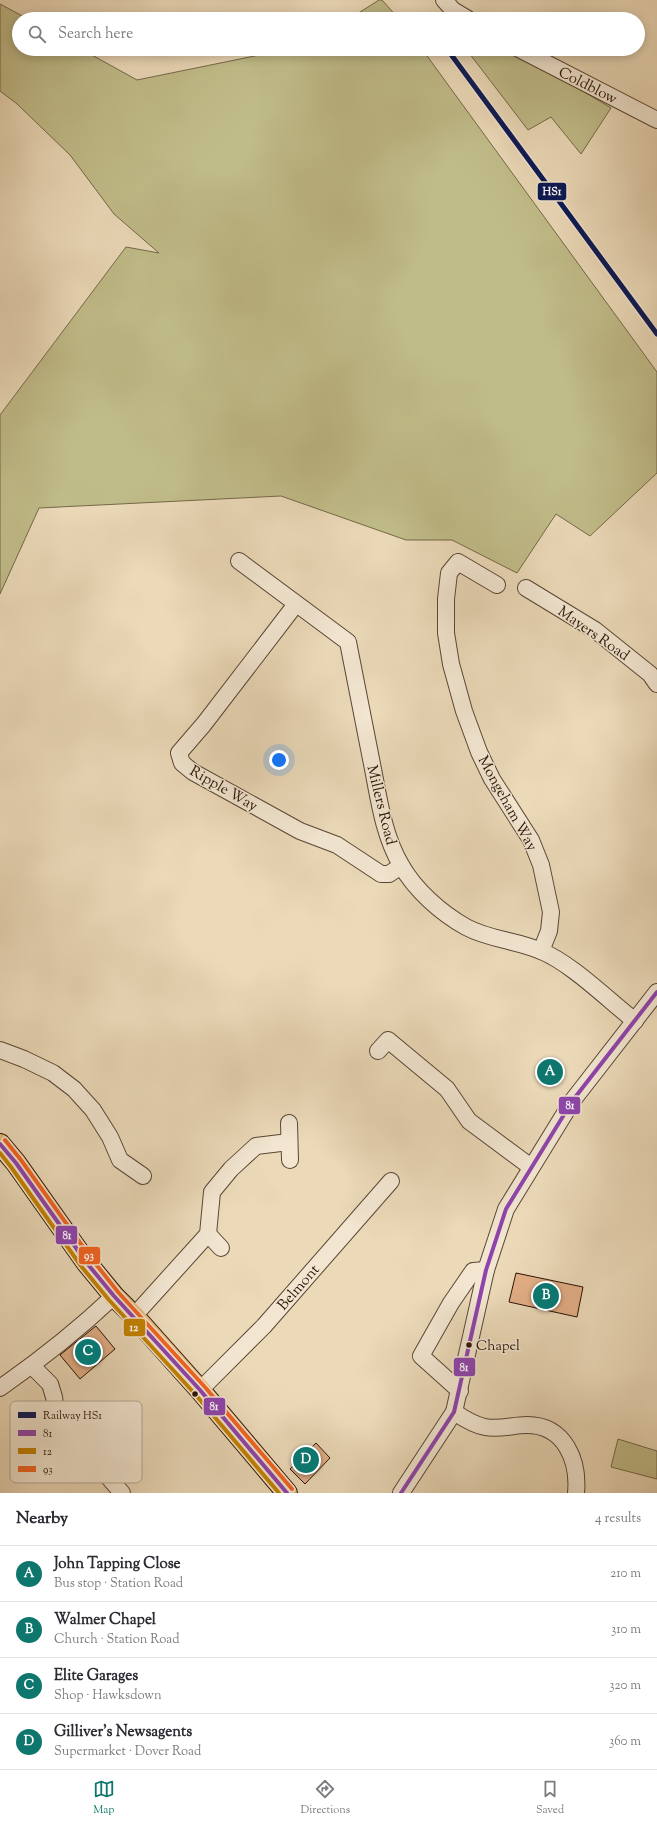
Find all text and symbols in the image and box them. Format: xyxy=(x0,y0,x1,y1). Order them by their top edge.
search box xyxy=(12,12,645,56)
icon: search xyxy=(26,23,48,45)
text: Search here xyxy=(58,24,133,45)
street label: Coldblow xyxy=(554,63,620,110)
line badge: HS1 xyxy=(537,182,567,201)
text: HS1 xyxy=(542,184,562,200)
street label: Mayers Road xyxy=(553,602,634,667)
your location xyxy=(269,750,289,770)
street label: Mongeham Way xyxy=(472,752,542,856)
street label: Ripple Way xyxy=(185,761,262,818)
street label: Millers Road xyxy=(360,763,401,848)
pin: A xyxy=(537,1057,563,1087)
line badge: 81 xyxy=(558,1096,581,1115)
text: 81 xyxy=(565,1098,575,1114)
line badge: 81 xyxy=(55,1225,78,1245)
text: 81 xyxy=(62,1228,72,1244)
line badge: 93 xyxy=(78,1246,101,1265)
text: 93 xyxy=(84,1248,94,1264)
street label: Belmont xyxy=(273,1260,325,1316)
pin: B xyxy=(533,1281,559,1311)
line badge: 12 xyxy=(123,1318,146,1337)
text: 12 xyxy=(129,1320,139,1336)
pin: C xyxy=(75,1337,101,1367)
place label: Chapel xyxy=(476,1337,520,1357)
marker: Chapel xyxy=(464,1340,474,1350)
line badge: 81 xyxy=(453,1357,476,1377)
text: 81 xyxy=(459,1360,469,1376)
unlabelled marker xyxy=(190,1389,200,1399)
line badge: 81 xyxy=(203,1397,226,1416)
text: 81 xyxy=(209,1399,219,1415)
legend xyxy=(10,1401,142,1483)
text: Railway HS1 xyxy=(43,1408,102,1424)
text: 81 xyxy=(43,1426,52,1442)
text: 12 xyxy=(43,1444,52,1460)
pin: D xyxy=(293,1445,319,1475)
text: 93 xyxy=(43,1462,53,1478)
text: Nearby xyxy=(16,1507,68,1531)
text: 4 results xyxy=(595,1510,641,1528)
text: John Tapping Close xyxy=(54,1554,181,1575)
text: A xyxy=(24,1565,34,1583)
text: 210 m xyxy=(610,1565,641,1583)
text: Bus stop · Station Road xyxy=(54,1575,183,1593)
text: Walmer Chapel xyxy=(54,1610,156,1631)
text: B xyxy=(25,1621,33,1639)
text: 310 m xyxy=(611,1621,641,1639)
text: Church · Station Road xyxy=(54,1631,180,1649)
text: Elite Garages xyxy=(54,1666,138,1687)
text: C xyxy=(24,1677,34,1695)
text: 320 m xyxy=(609,1677,641,1695)
text: Shop · Hawksdown xyxy=(54,1687,162,1705)
text: Gilliver's Newsagents xyxy=(54,1722,192,1743)
text: D xyxy=(24,1733,34,1751)
text: 360 m xyxy=(609,1733,641,1751)
text: Supermarket · Dover Road xyxy=(54,1743,201,1761)
tab: Map xyxy=(93,1778,115,1818)
tab: Directions xyxy=(301,1778,350,1818)
tab: Saved xyxy=(536,1778,564,1818)

